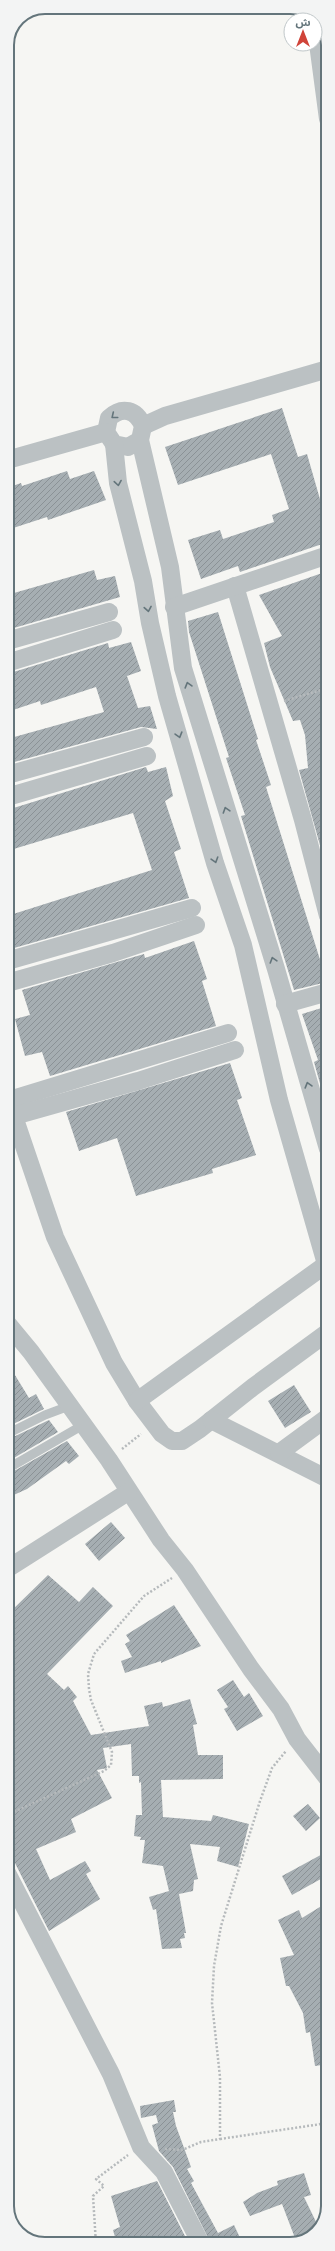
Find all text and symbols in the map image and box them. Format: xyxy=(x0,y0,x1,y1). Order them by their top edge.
north arrow xyxy=(283,12,323,52)
text: ش xyxy=(295,16,311,29)
one-way arrow xyxy=(111,411,118,418)
one-way arrow xyxy=(113,480,122,486)
one-way arrow xyxy=(143,606,152,612)
one-way arrow xyxy=(184,682,193,689)
one-way arrow xyxy=(174,732,183,739)
one-way arrow xyxy=(222,806,230,813)
one-way arrow xyxy=(210,857,219,864)
one-way arrow xyxy=(270,957,278,964)
one-way arrow xyxy=(304,1082,313,1089)

